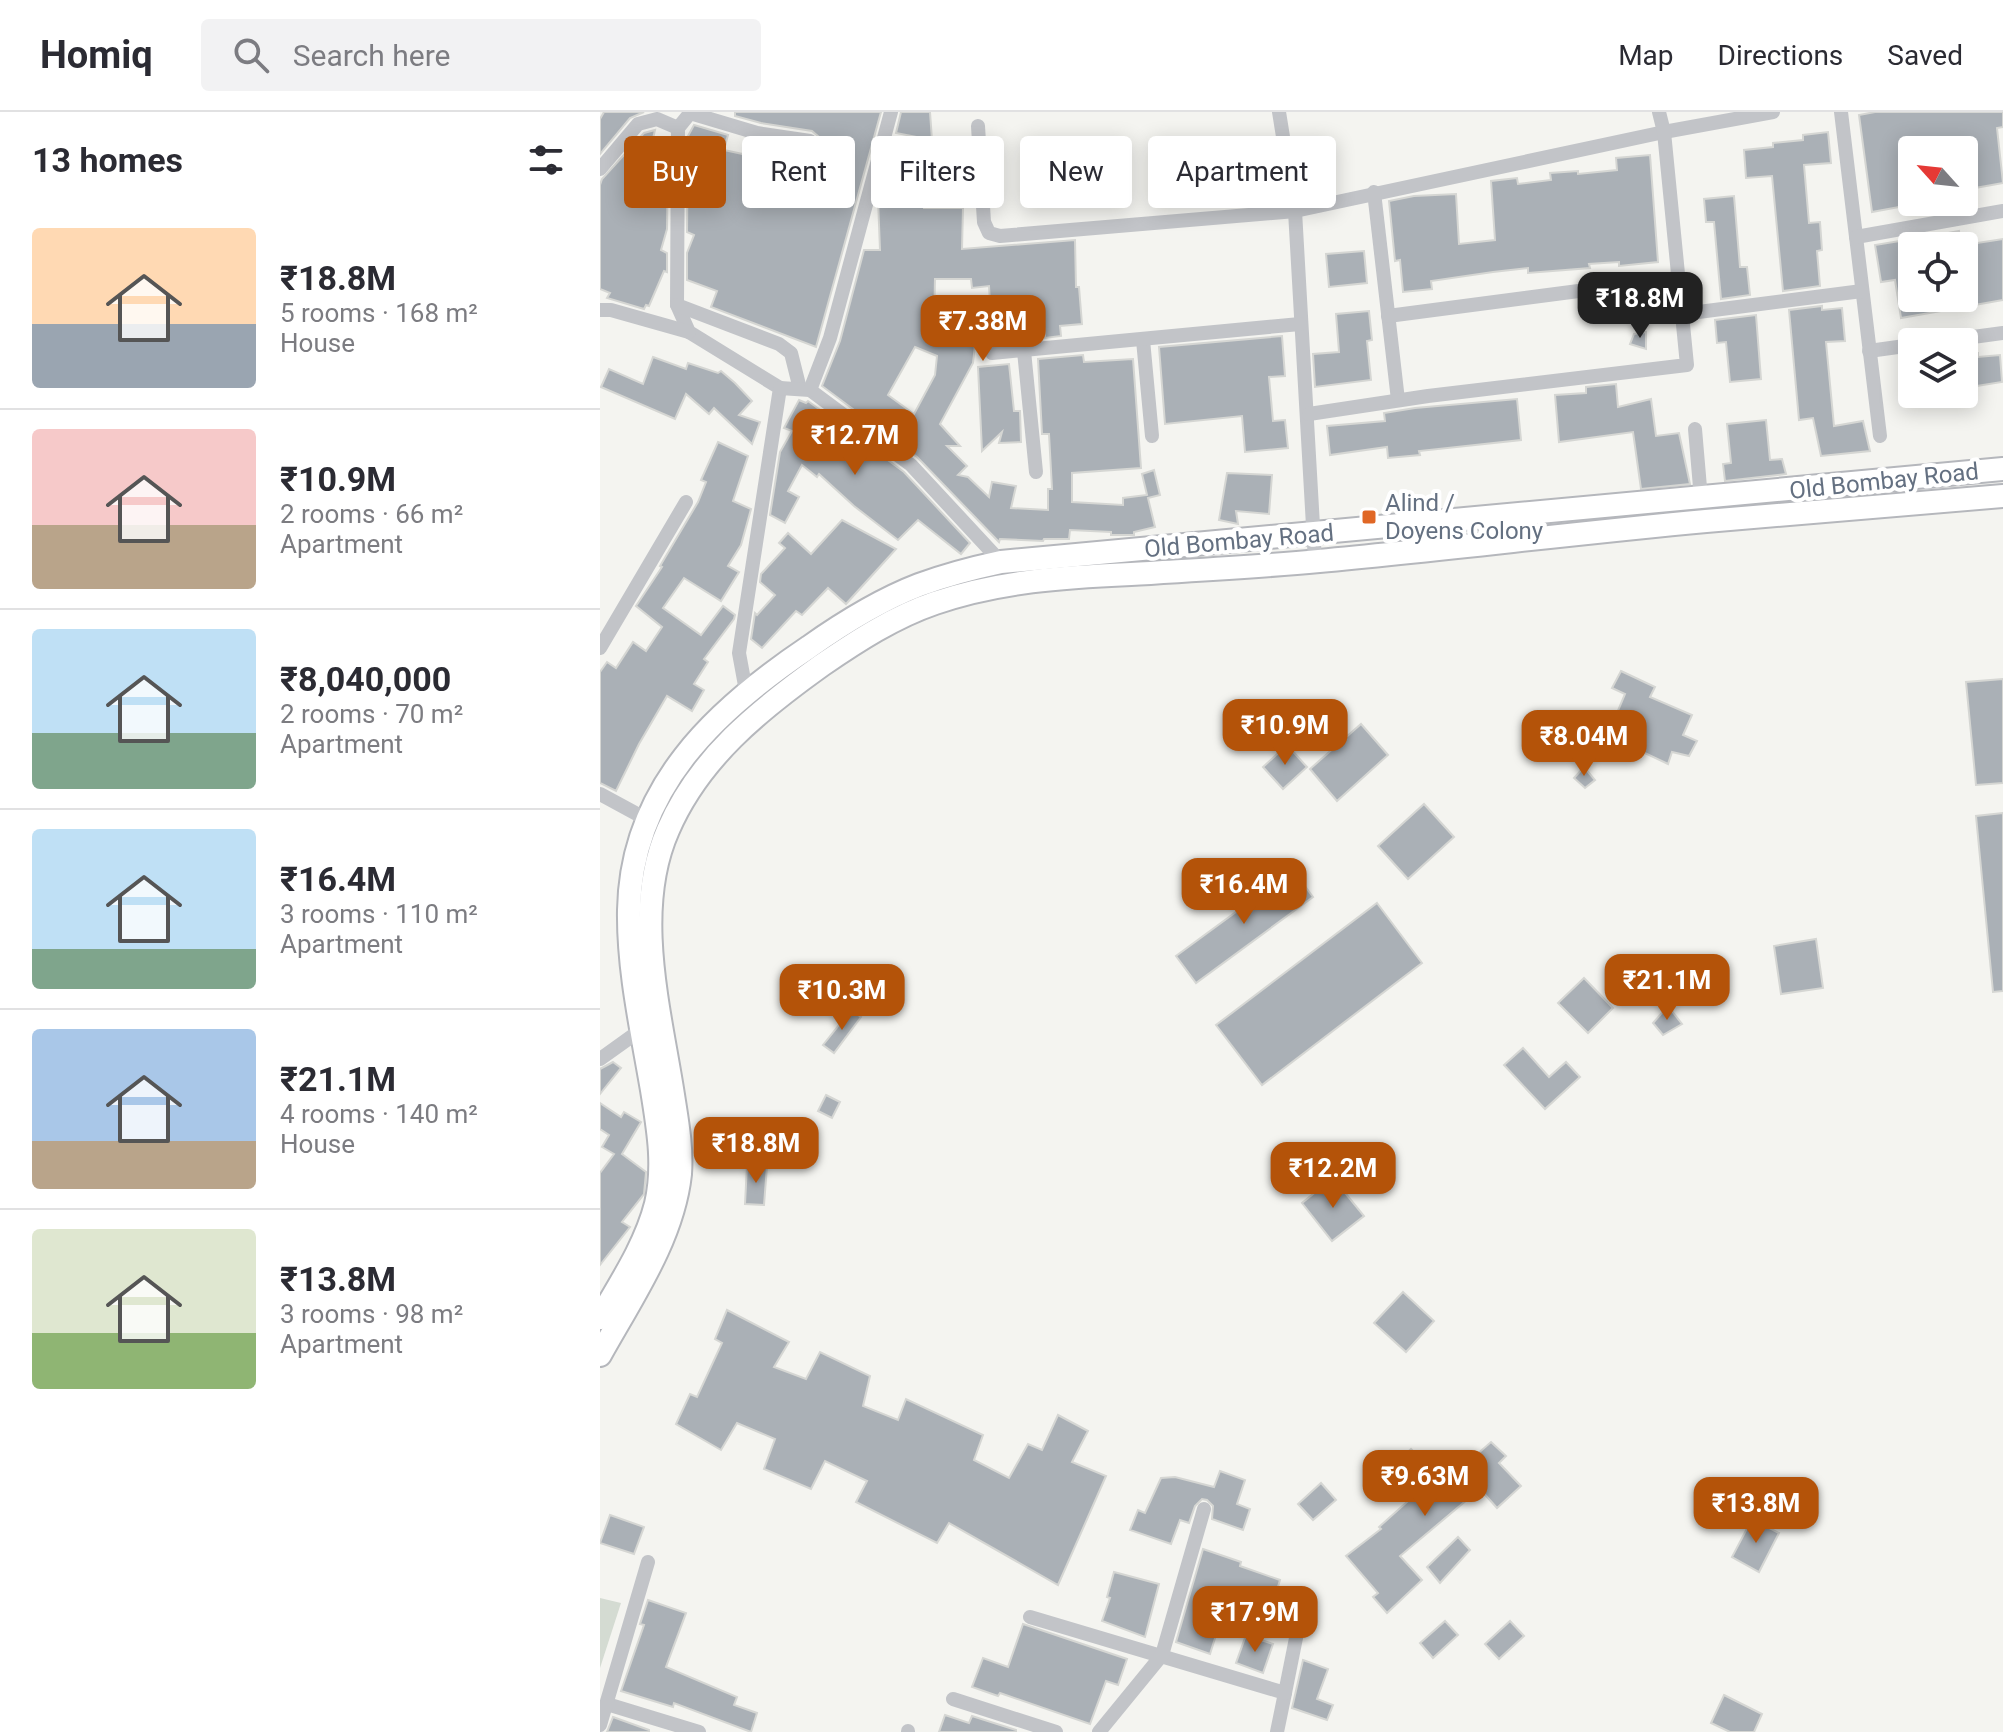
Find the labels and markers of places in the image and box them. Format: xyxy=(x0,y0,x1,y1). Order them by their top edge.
pin: ₹18.8M xyxy=(1575,272,1705,340)
pin: ₹7.38M xyxy=(918,295,1048,363)
pin: ₹12.7M xyxy=(790,409,920,477)
place label: Alind / Doyens Colony xyxy=(1385,489,1544,545)
marker: Alind / Doyens Colony xyxy=(1360,508,1378,526)
pin: ₹10.9M xyxy=(1220,699,1350,767)
pin: ₹8.04M xyxy=(1519,710,1649,778)
pin: ₹16.4M xyxy=(1179,858,1309,926)
pin: ₹21.1M xyxy=(1602,954,1732,1022)
pin: ₹10.3M xyxy=(777,964,907,1032)
pin: ₹18.8M xyxy=(691,1117,821,1185)
pin: ₹12.2M xyxy=(1268,1142,1398,1210)
pin: ₹9.63M xyxy=(1360,1450,1490,1518)
pin: ₹13.8M xyxy=(1691,1477,1821,1545)
pin: ₹17.9M xyxy=(1190,1586,1320,1654)

